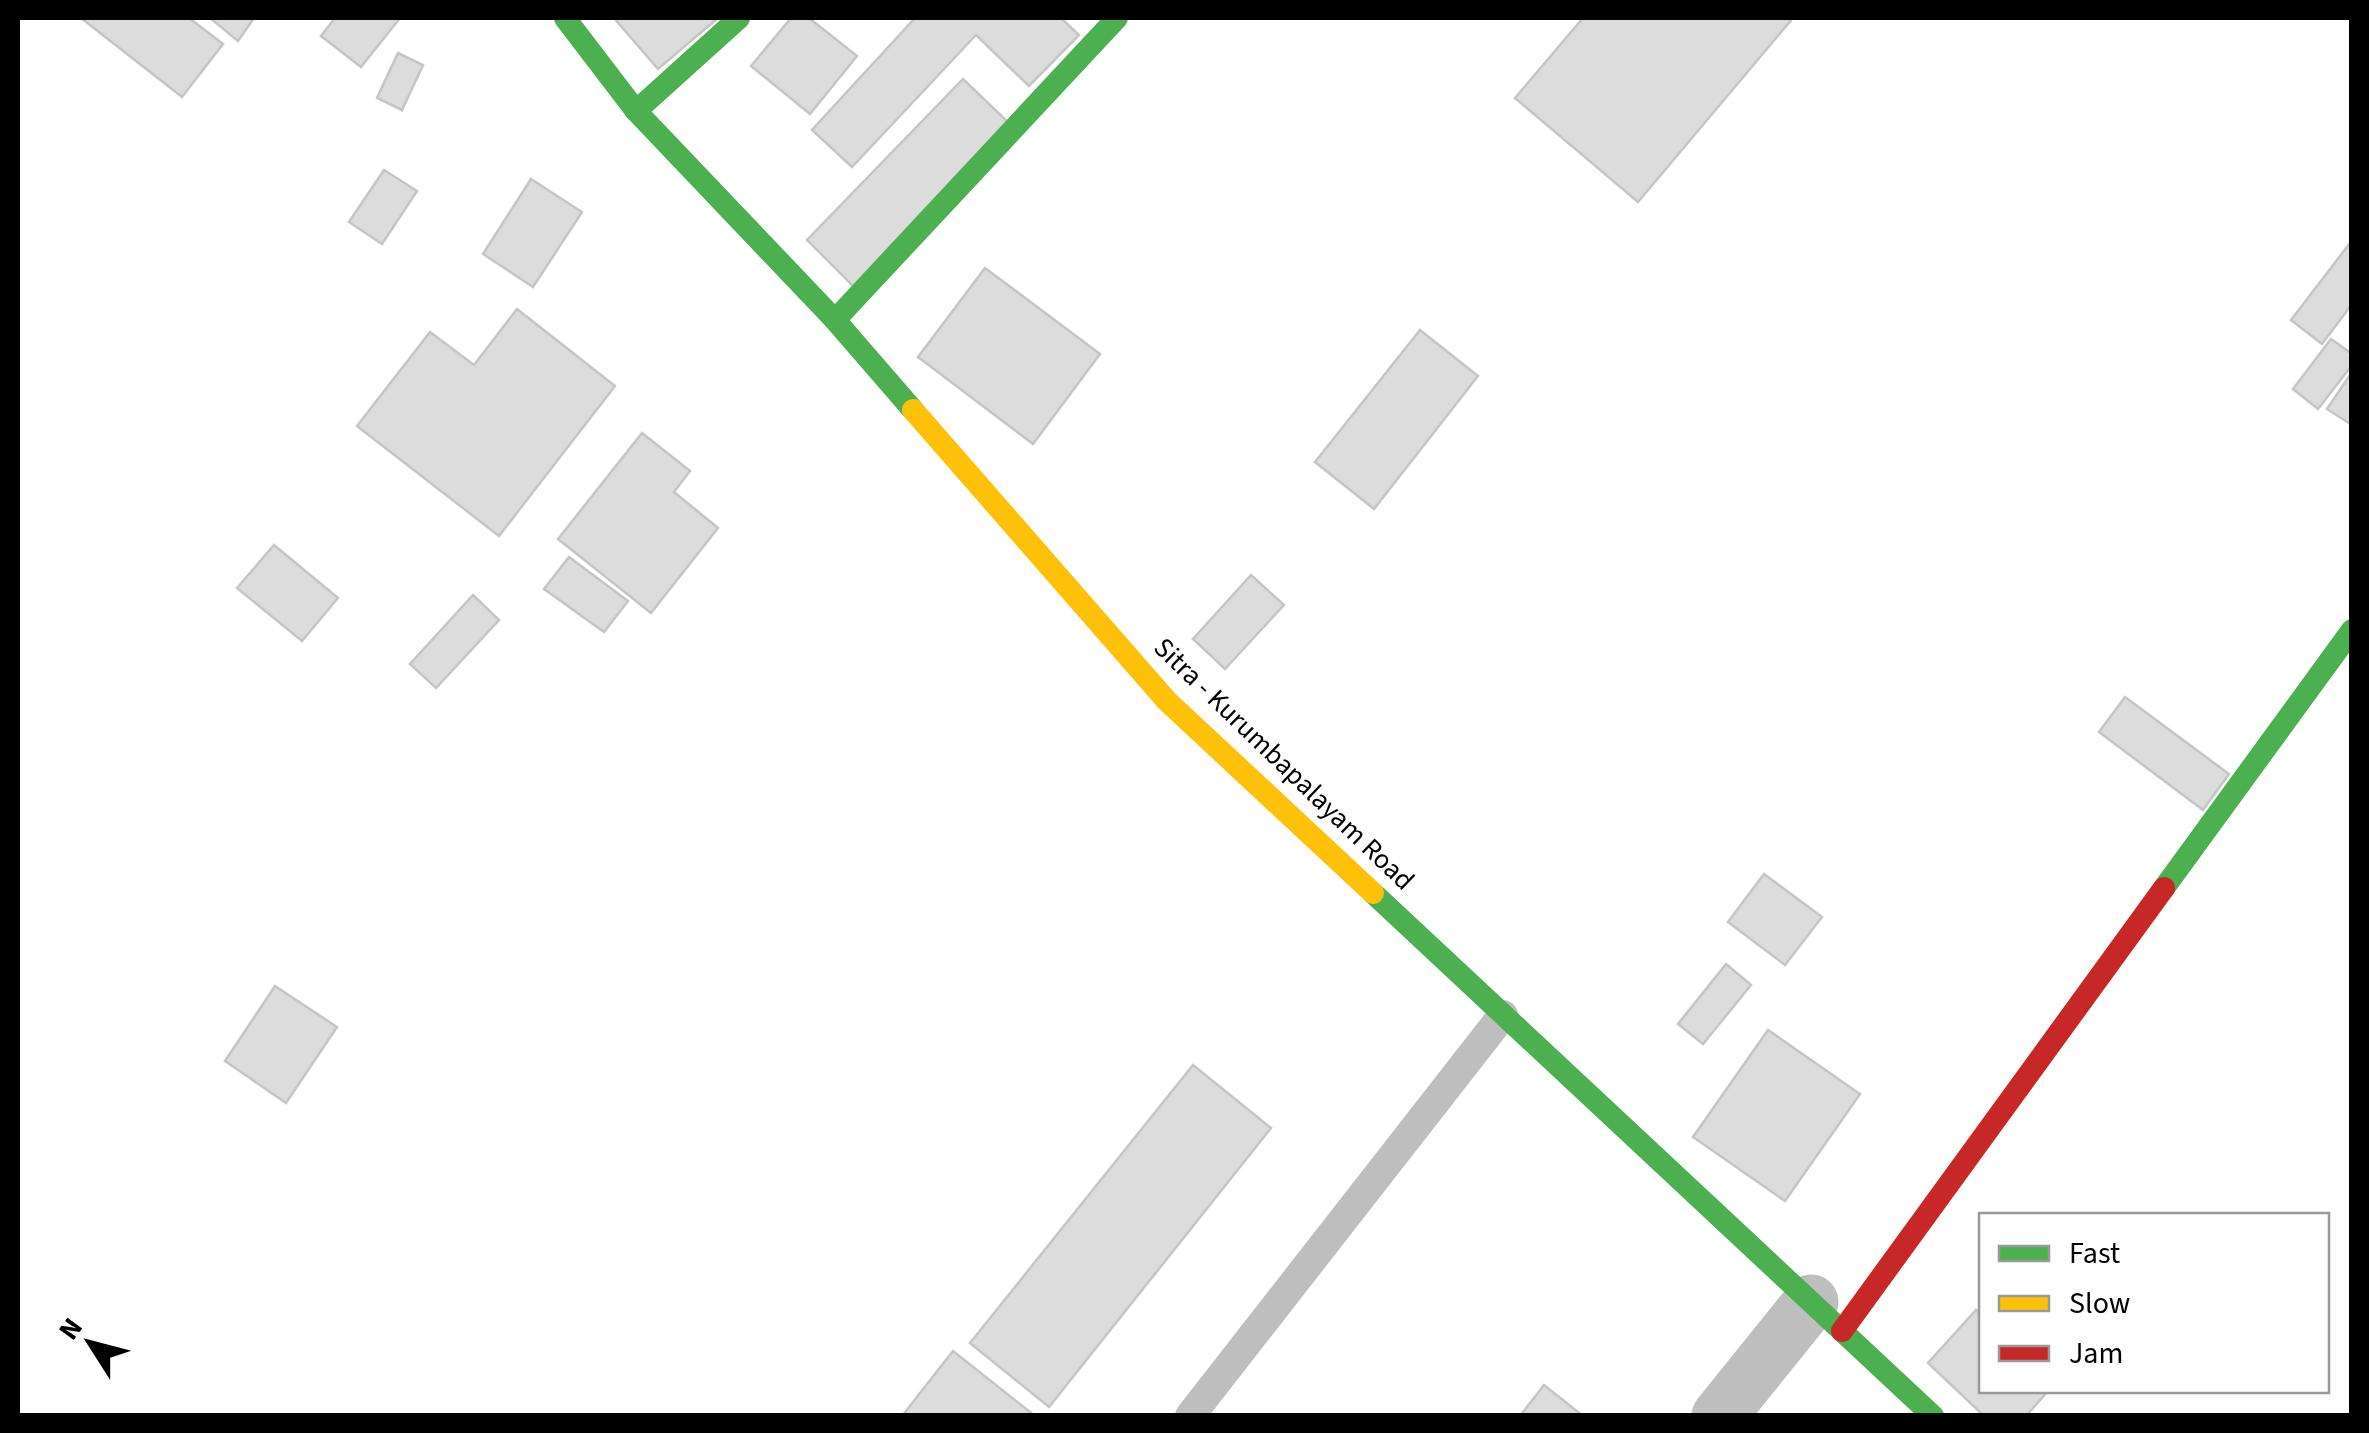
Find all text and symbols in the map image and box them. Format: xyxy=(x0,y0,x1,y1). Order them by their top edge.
street label: Sitra - Kurumbapalayam Road xyxy=(1145,628,1423,900)
legend xyxy=(1979,1213,2329,1393)
text: Fast xyxy=(2069,1232,2120,1275)
text: Slow xyxy=(2069,1282,2130,1325)
north arrow xyxy=(40,1293,140,1393)
text: N xyxy=(49,1310,92,1348)
text: Jam xyxy=(2069,1332,2123,1375)

